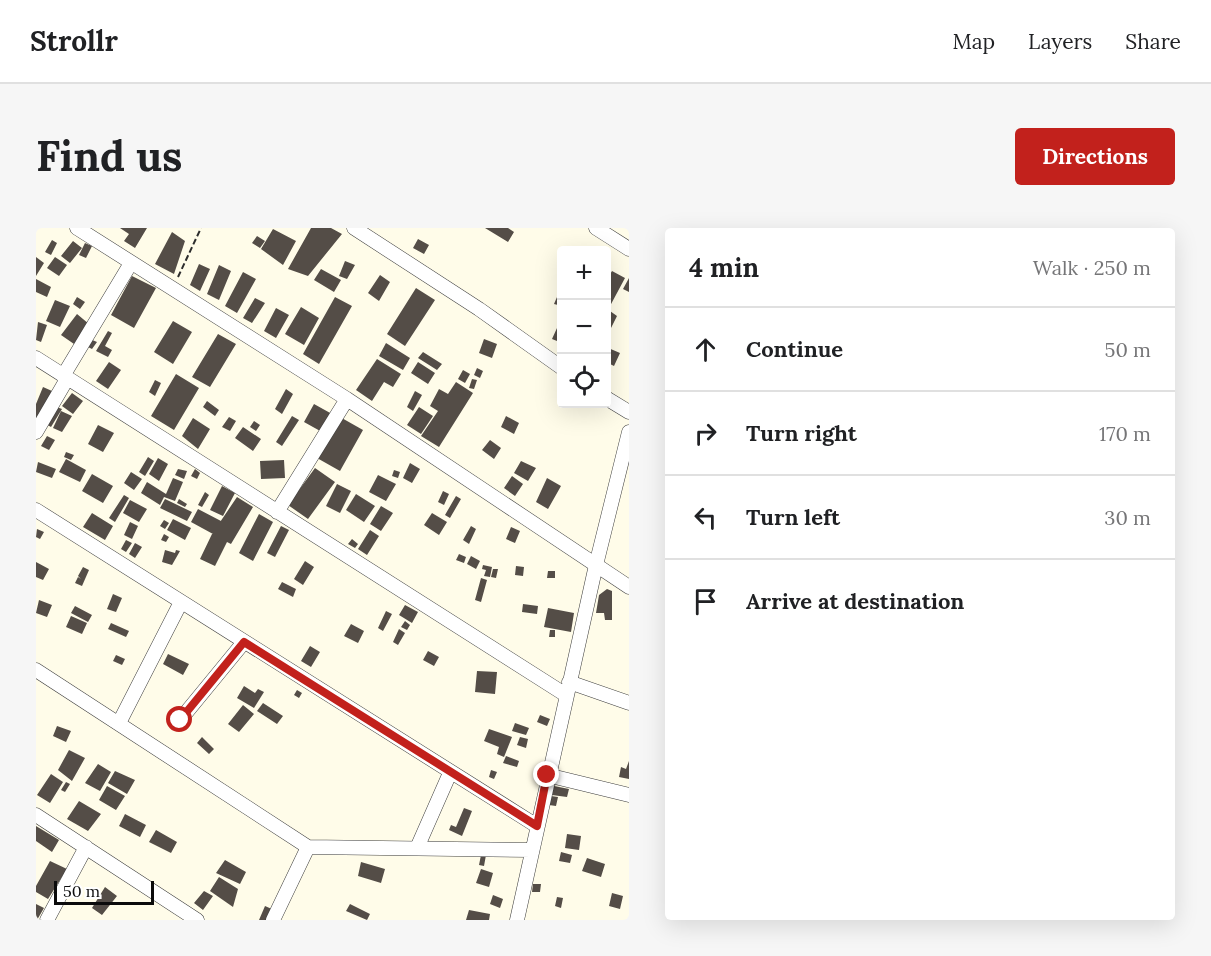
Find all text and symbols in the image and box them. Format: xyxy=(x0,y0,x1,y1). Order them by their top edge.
text: Strollr xyxy=(30,23,118,59)
text: Map xyxy=(952,28,995,55)
text: Layers xyxy=(1028,28,1092,55)
text: Share xyxy=(1125,28,1181,55)
button: Directions xyxy=(1015,128,1175,185)
text: Find us xyxy=(36,129,182,183)
map controls xyxy=(557,246,611,408)
button: + xyxy=(557,246,611,300)
text: 4 min xyxy=(689,251,759,284)
text: Walk · 250 m xyxy=(1033,255,1151,280)
button: − xyxy=(557,300,611,354)
icon: ahead xyxy=(689,333,722,366)
text: Continue xyxy=(746,335,843,363)
text: 50 m xyxy=(1105,337,1151,362)
button: locate xyxy=(557,354,611,408)
icon: right xyxy=(689,417,722,450)
text: Turn right xyxy=(746,419,857,447)
text: 170 m xyxy=(1099,421,1151,446)
icon: left xyxy=(689,501,722,534)
text: Turn left xyxy=(746,503,840,531)
text: 30 m xyxy=(1104,505,1151,530)
icon: arrive xyxy=(689,585,722,618)
text: Arrive at destination xyxy=(746,587,964,615)
route start xyxy=(166,706,192,732)
route end xyxy=(533,761,559,787)
scale bar xyxy=(54,878,154,906)
text: 50 m xyxy=(63,881,100,901)

